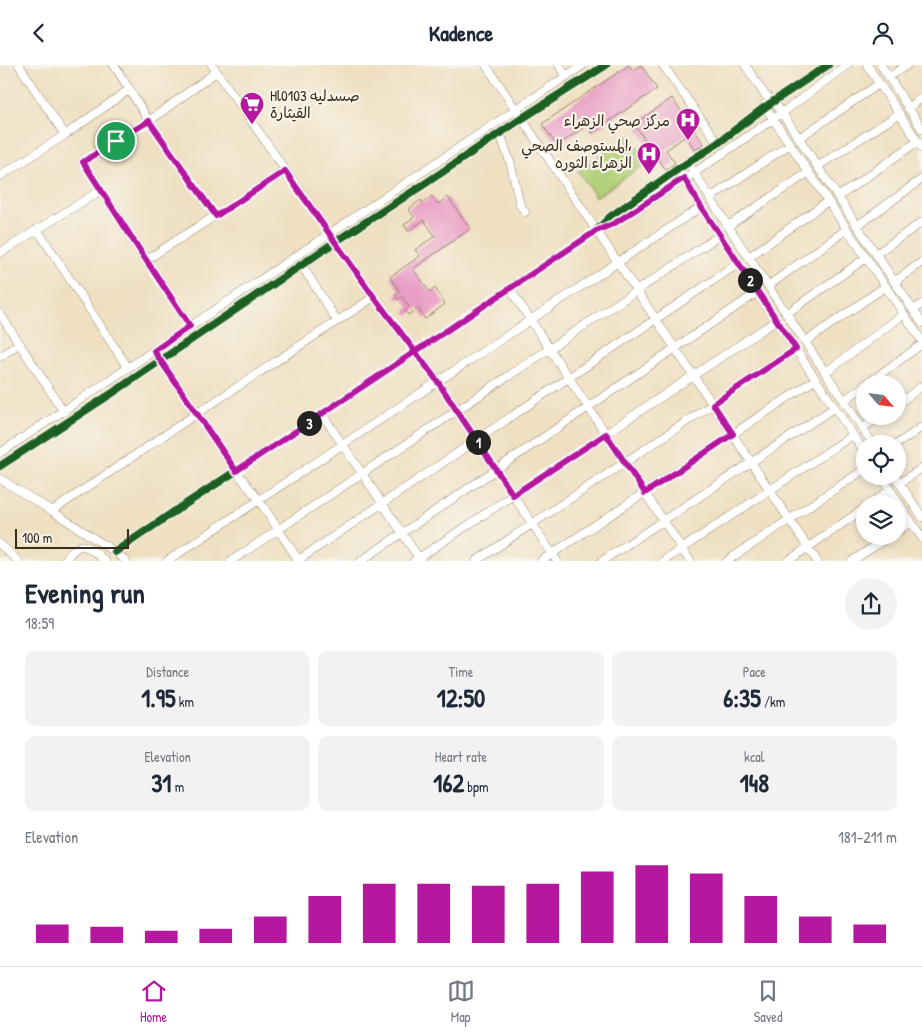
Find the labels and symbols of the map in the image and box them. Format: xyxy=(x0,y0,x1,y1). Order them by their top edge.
place label: Hl0103 صسدليه القيثارة xyxy=(270,85,360,123)
supermarket icon: Hl0103 صسدليه القيثارة xyxy=(239,91,265,125)
hospital icon: مركز صحي الزهراء xyxy=(675,107,701,141)
place label: مركز صحي الزهراء xyxy=(564,110,670,134)
pin xyxy=(95,120,137,162)
place label: المستوصف الصحي، الزهراء الثوره xyxy=(521,135,632,173)
hospital icon: المستوصف الصحي، الزهراء الثوره xyxy=(636,141,662,175)
pin: 2 xyxy=(738,267,762,293)
north arrow xyxy=(856,375,906,425)
pin: 3 xyxy=(296,411,322,435)
pin: 1 xyxy=(466,429,490,455)
scale bar xyxy=(15,526,129,549)

